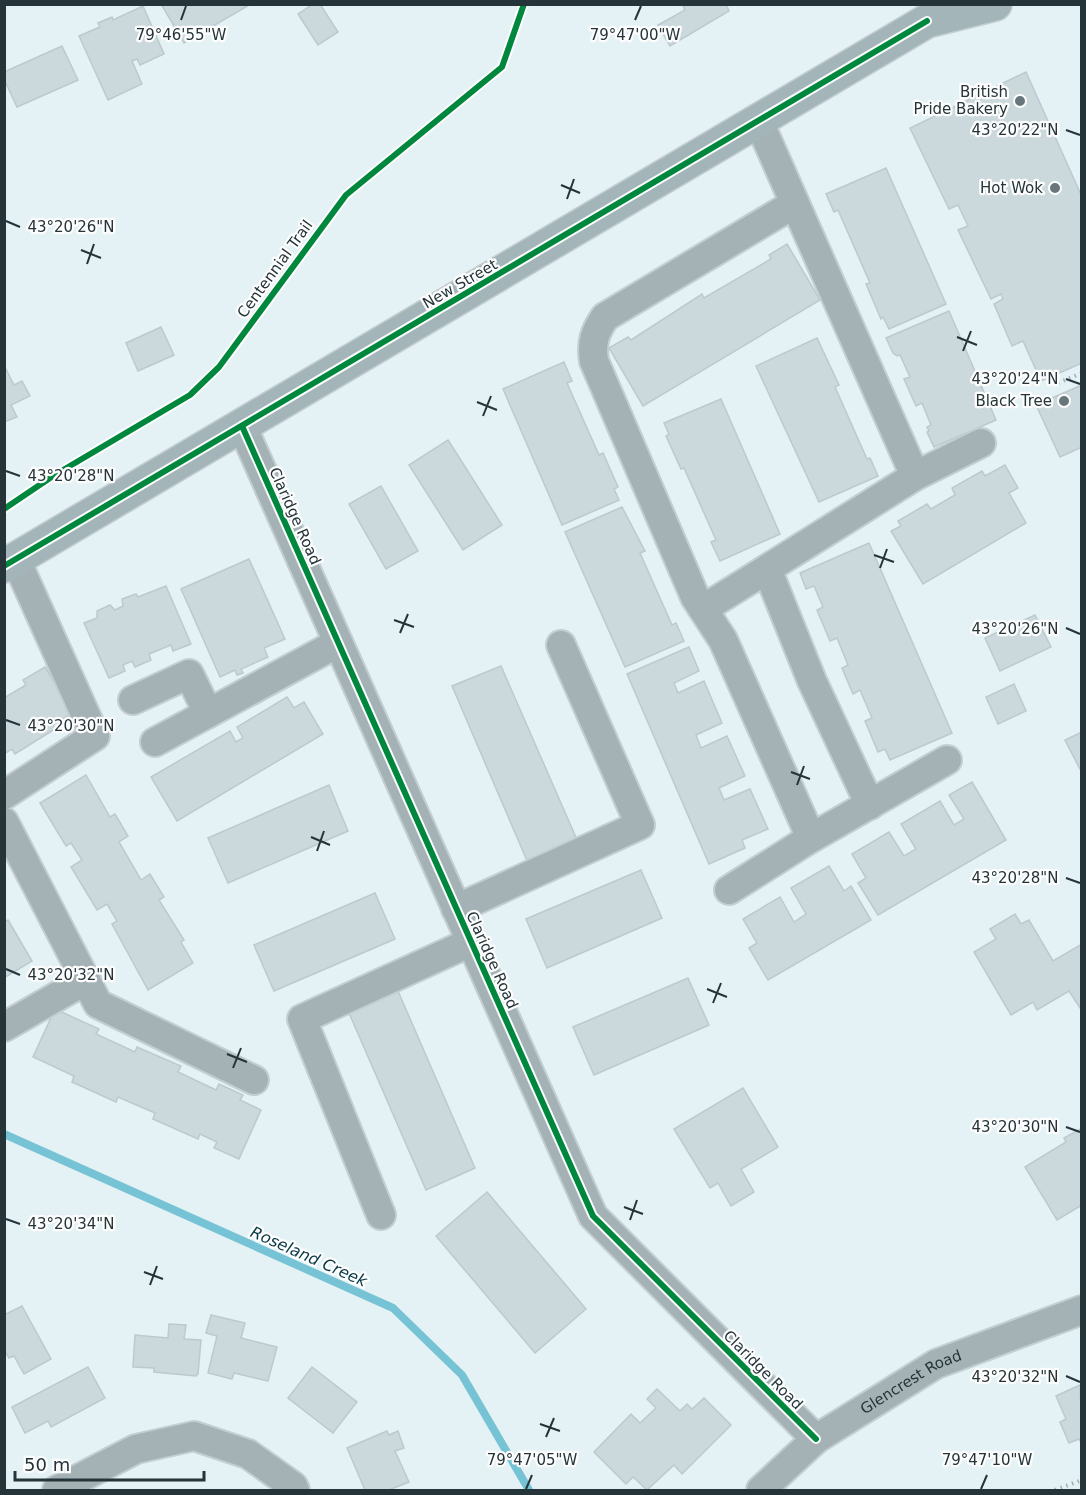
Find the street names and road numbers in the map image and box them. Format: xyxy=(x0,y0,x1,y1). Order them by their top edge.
street label: Centennial Trail xyxy=(234,217,316,321)
street label: New Street xyxy=(420,255,501,313)
street label: Claridge Road xyxy=(265,464,325,568)
street label: Claridge Road xyxy=(462,908,522,1012)
street label: Claridge Road xyxy=(720,1327,806,1413)
street label: Glencrest Road xyxy=(857,1346,964,1418)

